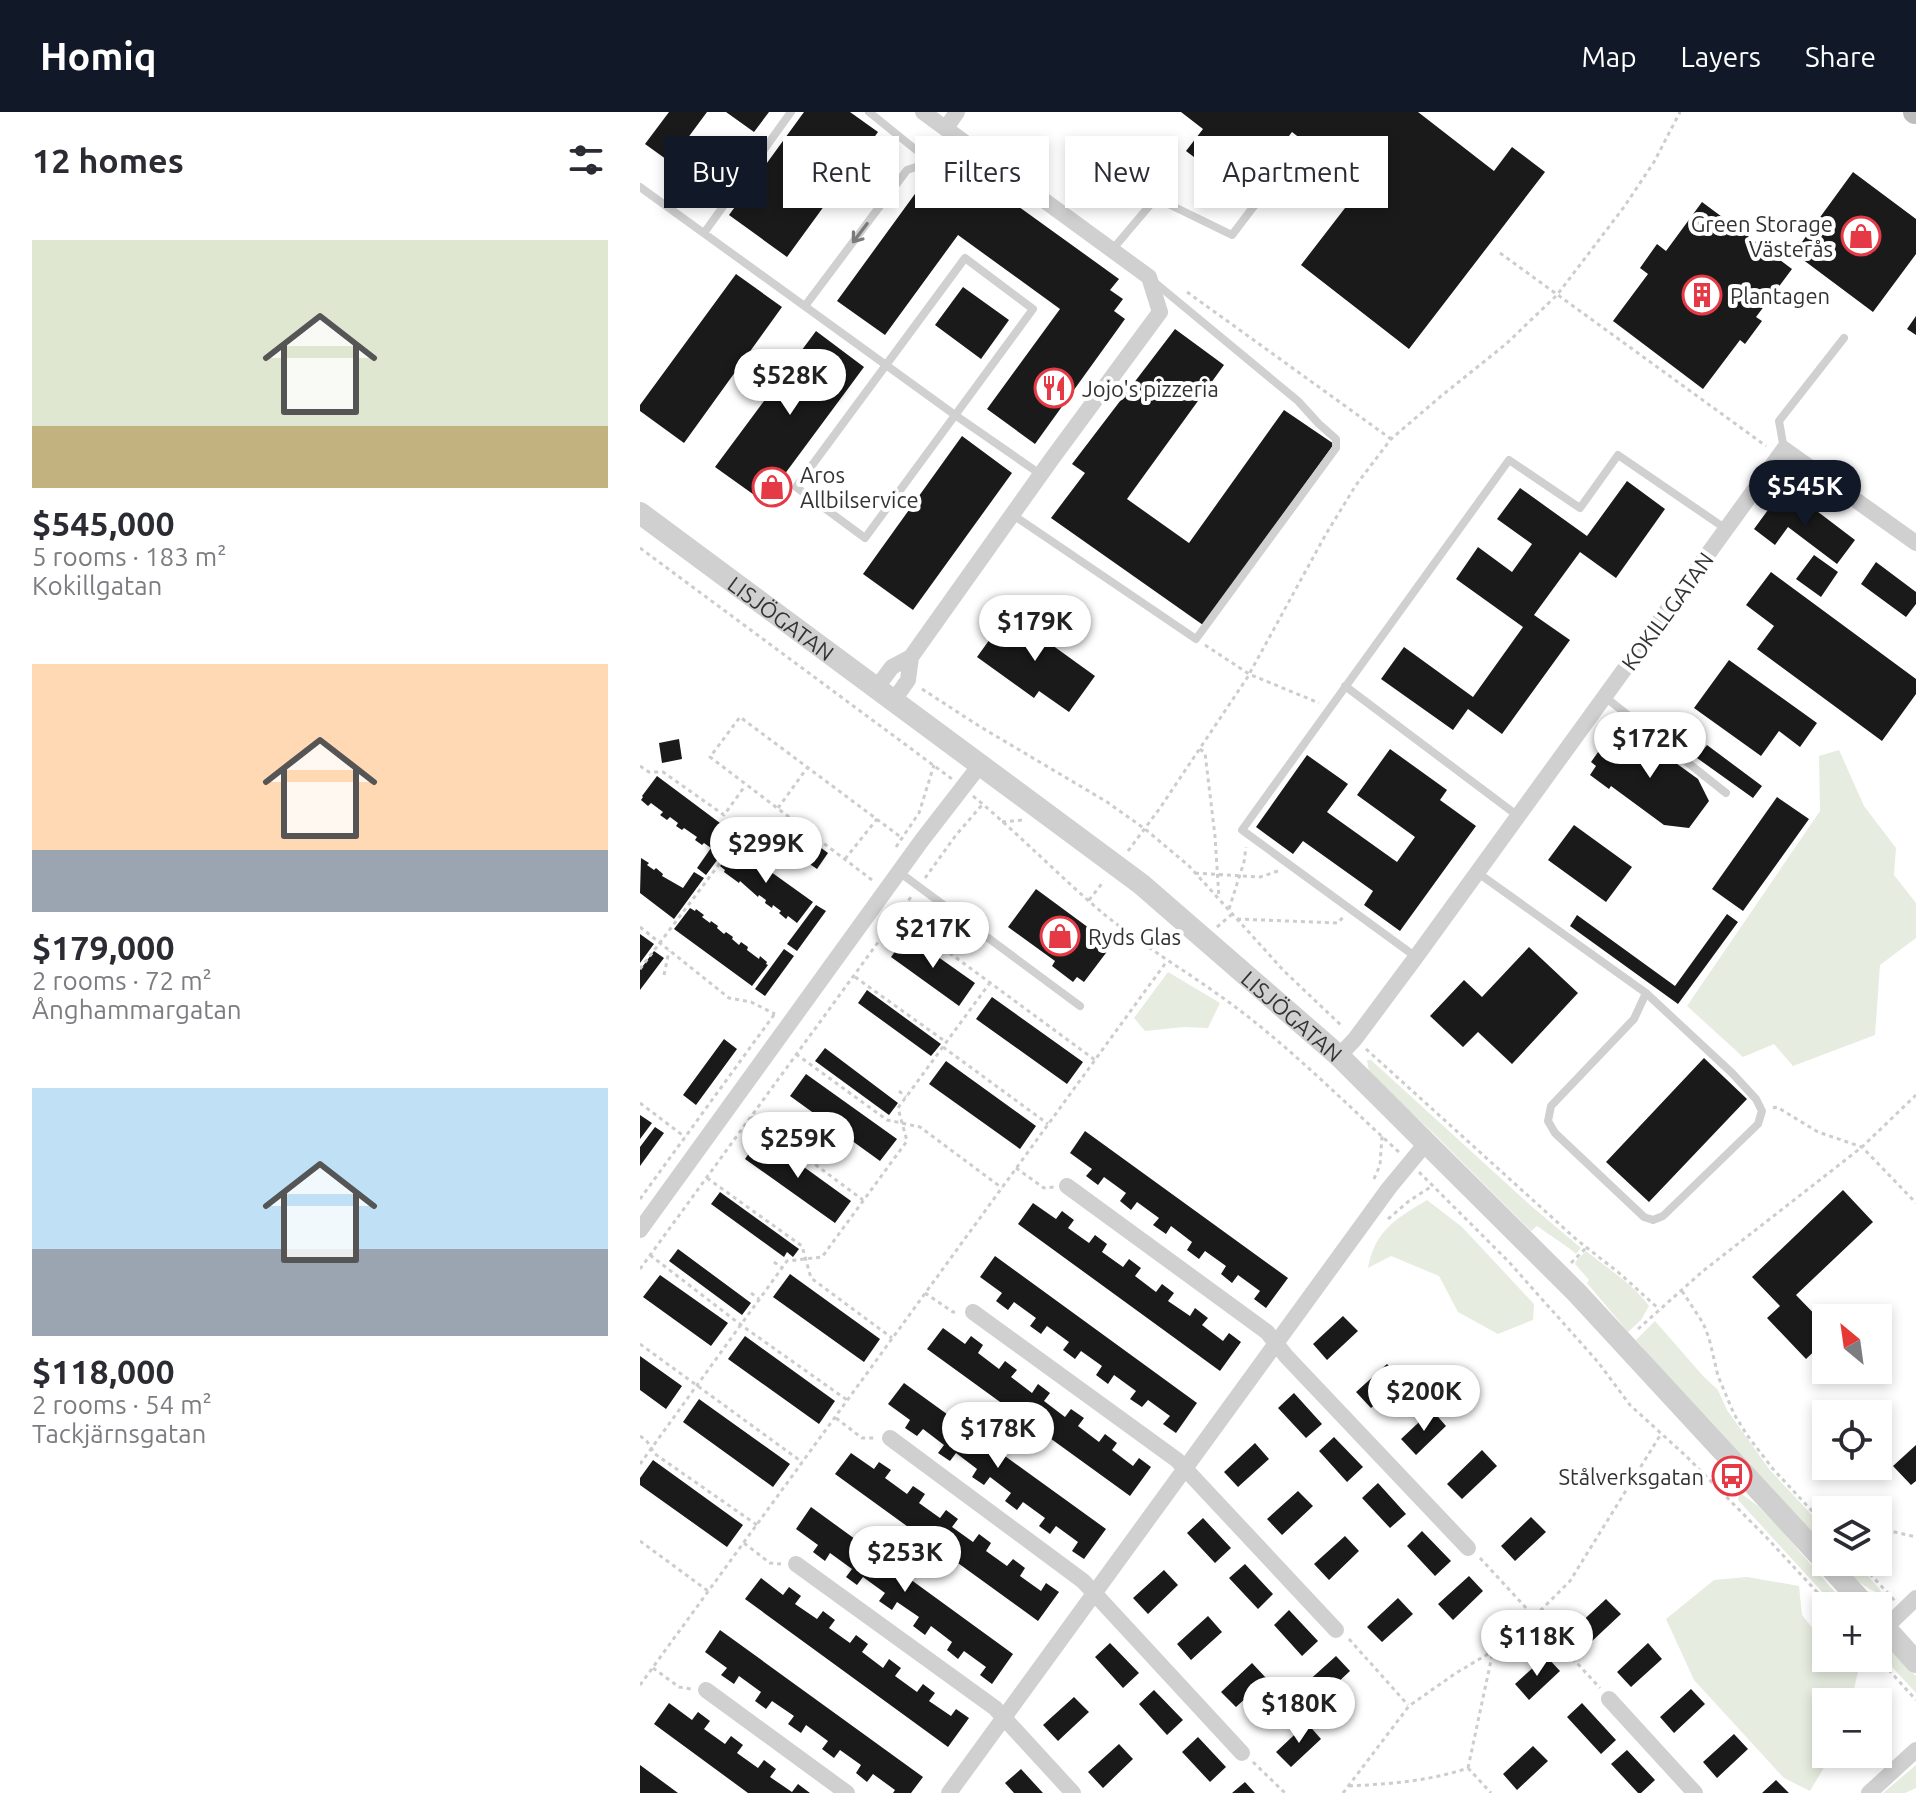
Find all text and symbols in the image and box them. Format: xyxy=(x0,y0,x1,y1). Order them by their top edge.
text: Homiq xyxy=(40,35,157,77)
text: Map xyxy=(1581,41,1637,72)
text: Layers xyxy=(1681,41,1761,72)
text: Share xyxy=(1805,41,1876,72)
chip: Buy xyxy=(664,136,767,208)
chip: Rent xyxy=(783,136,899,208)
chip: Filters xyxy=(915,136,1049,208)
chip: New xyxy=(1065,136,1178,208)
chip: Apartment xyxy=(1194,136,1388,208)
icon: filters xyxy=(564,138,608,182)
text: 12 homes xyxy=(32,141,184,179)
place label: Green Storage Västerås xyxy=(1691,211,1833,261)
shop icon: Green Storage Västerås xyxy=(1840,215,1882,257)
one-way arrow xyxy=(852,221,868,243)
building icon: Plantagen xyxy=(1681,274,1723,316)
place label: Plantagen xyxy=(1730,283,1830,308)
icon: home xyxy=(248,292,392,436)
pin: $528K xyxy=(734,349,846,417)
text: $528K xyxy=(752,360,828,389)
restaurant icon: Jojo's pizzeria xyxy=(1033,367,1075,409)
place label: Jojo's pizzeria xyxy=(1082,376,1219,401)
pin: $545K xyxy=(1749,460,1861,528)
place label: Aros Allbilservice xyxy=(800,462,919,512)
shop icon: Aros Allbilservice xyxy=(751,466,793,508)
text: $545K xyxy=(1767,471,1843,500)
text: $545,000 xyxy=(32,504,175,542)
text: 5 rooms · 183 m² xyxy=(32,542,227,571)
street label: KOKILLGATAN xyxy=(1616,547,1718,675)
street label: LISJÖGATAN xyxy=(724,570,839,665)
text: Kokillgatan xyxy=(32,571,162,600)
pin: $179K xyxy=(979,595,1091,663)
text: $179K xyxy=(997,606,1073,635)
pin: $172K xyxy=(1594,712,1706,780)
icon: home xyxy=(248,716,392,860)
text: $172K xyxy=(1612,723,1688,752)
pin: $299K xyxy=(710,817,822,885)
text: $299K xyxy=(728,828,804,857)
pin: $217K xyxy=(877,902,989,970)
text: $217K xyxy=(895,913,971,942)
shop icon: Ryds Glas xyxy=(1039,915,1081,957)
place label: Ryds Glas xyxy=(1088,924,1181,949)
text: $179,000 xyxy=(32,928,175,966)
street label: LISJÖGATAN xyxy=(1237,965,1348,1066)
text: 2 rooms · 72 m² xyxy=(32,966,212,995)
text: Ånghammargatan xyxy=(32,995,242,1024)
pin: $259K xyxy=(742,1112,854,1180)
text: $259K xyxy=(760,1123,836,1152)
icon: home xyxy=(248,1140,392,1284)
north arrow xyxy=(1812,1304,1892,1384)
map controls xyxy=(1812,1304,1892,1768)
text: $118,000 xyxy=(32,1352,175,1390)
pin: $200K xyxy=(1368,1365,1480,1433)
text: $200K xyxy=(1386,1376,1462,1405)
text: 2 rooms · 54 m² xyxy=(32,1390,212,1419)
button: locate xyxy=(1812,1400,1892,1480)
pin: $178K xyxy=(942,1402,1054,1470)
text: $178K xyxy=(960,1413,1036,1442)
text: Tackjärnsgatan xyxy=(32,1419,206,1448)
bus stop icon: Stålverksgatan xyxy=(1711,1455,1753,1497)
place label: Stålverksgatan xyxy=(1559,1464,1704,1489)
button: layers xyxy=(1812,1496,1892,1576)
pin: $253K xyxy=(849,1526,961,1594)
text: $253K xyxy=(867,1537,943,1566)
button: + xyxy=(1812,1592,1892,1672)
pin: $118K xyxy=(1481,1610,1593,1678)
text: $118K xyxy=(1499,1621,1575,1650)
pin: $180K xyxy=(1243,1677,1355,1745)
text: $180K xyxy=(1261,1688,1337,1717)
button: − xyxy=(1812,1688,1892,1768)

